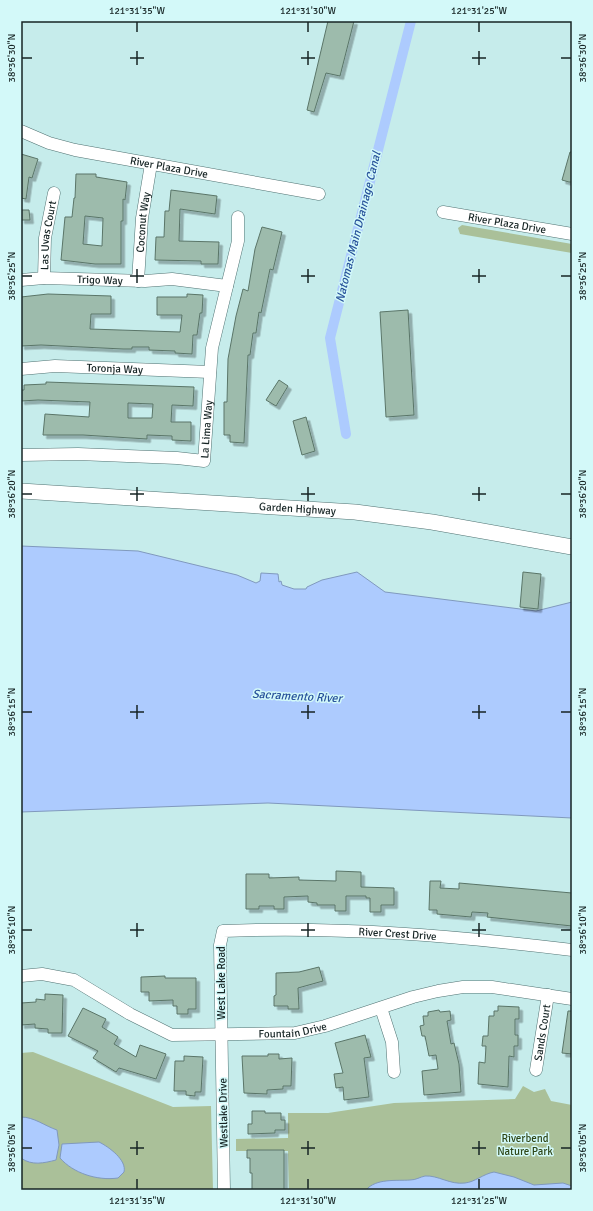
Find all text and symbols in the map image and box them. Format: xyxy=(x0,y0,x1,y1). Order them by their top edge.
text: 121°31'35"W xyxy=(109,5,165,17)
text: 121°31'30"W xyxy=(280,5,336,17)
text: 121°31'25"W xyxy=(451,5,507,17)
text: 38°36'30"N xyxy=(6,34,18,82)
text: 38°36'30"N xyxy=(577,34,589,82)
water label: Natomas Main Drainage Canal xyxy=(333,149,385,304)
street label: River Plaza Drive xyxy=(129,154,209,181)
street label: Coconut Way xyxy=(134,190,153,253)
street label: Las Uvas Court xyxy=(38,199,59,270)
street label: River Plaza Drive xyxy=(467,210,547,236)
text: 38°36'25"N xyxy=(6,252,18,300)
text: 38°36'25"N xyxy=(577,252,589,300)
street label: Trigo Way xyxy=(77,273,124,287)
street label: Toronja Way xyxy=(86,361,144,376)
street label: La Lima Way xyxy=(198,399,215,459)
text: 38°36'20"N xyxy=(6,470,18,518)
text: 38°36'20"N xyxy=(577,470,589,518)
street label: Garden Highway xyxy=(259,500,337,518)
water label: Sacramento River xyxy=(252,687,344,706)
text: 38°36'15"N xyxy=(6,688,18,736)
text: 38°36'15"N xyxy=(577,688,589,736)
text: 38°36'10"N xyxy=(6,906,18,954)
text: 38°36'10"N xyxy=(577,906,589,954)
street label: River Crest Drive xyxy=(358,925,437,943)
street label: West Lake Road xyxy=(215,946,228,1020)
street label: Sands Court xyxy=(532,1003,553,1062)
street label: Fountain Drive xyxy=(258,1020,328,1041)
street label: Westlake Drive xyxy=(216,1078,231,1148)
text: 38°36'05"N xyxy=(6,1124,18,1172)
text: 38°36'05"N xyxy=(577,1124,589,1172)
park label: Riverbend Nature Park xyxy=(497,1132,553,1158)
text: 121°31'35"W xyxy=(109,1195,165,1207)
text: 121°31'30"W xyxy=(280,1195,336,1207)
text: 121°31'25"W xyxy=(451,1195,507,1207)

